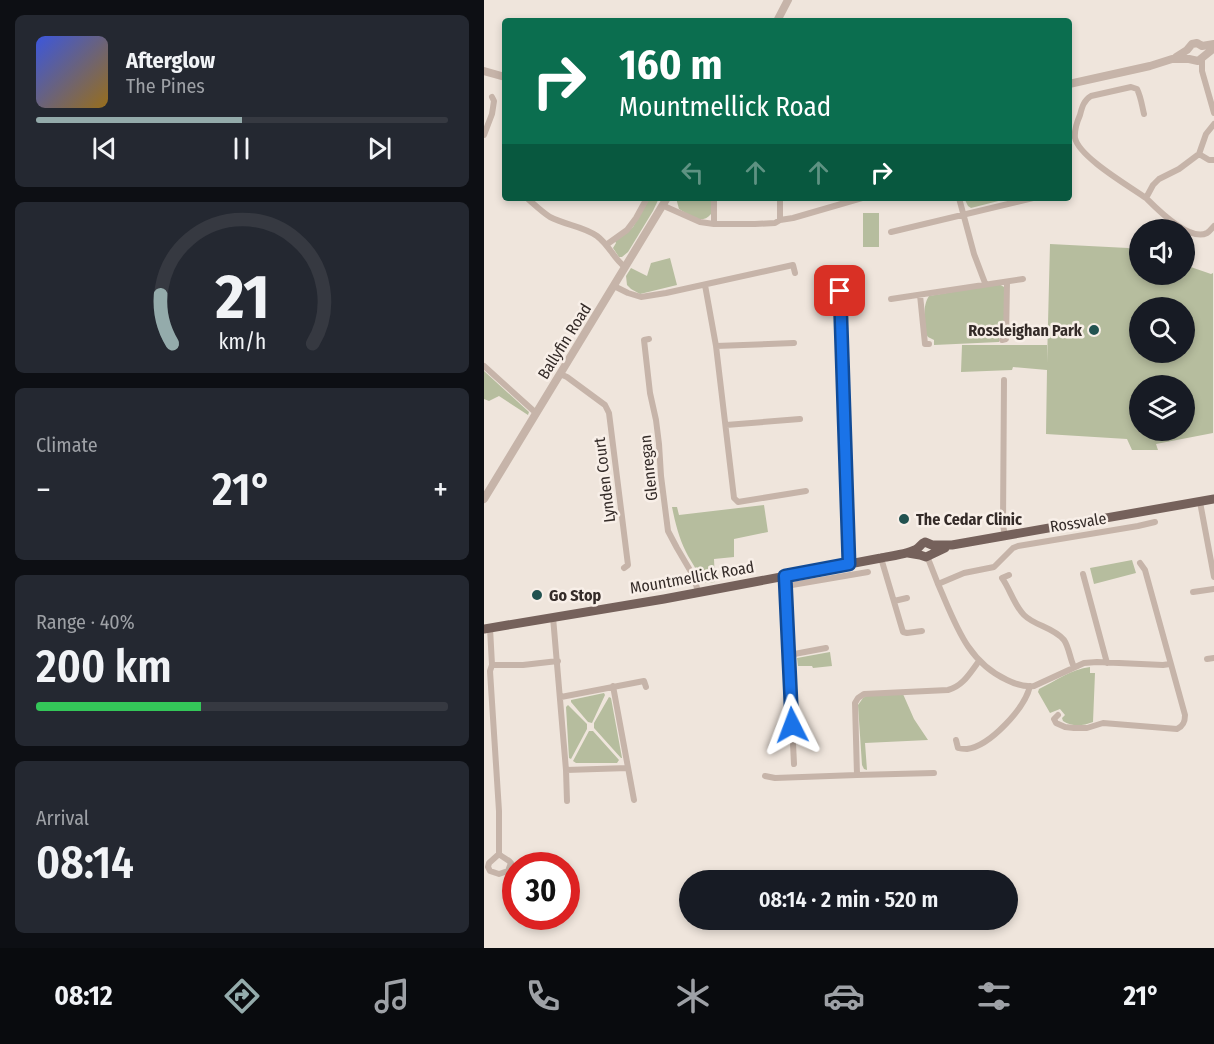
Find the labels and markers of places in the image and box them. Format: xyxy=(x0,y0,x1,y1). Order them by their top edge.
pin xyxy=(814,265,865,316)
place label: Rossleighan Park xyxy=(968,321,1083,340)
marker: Rossleighan Park xyxy=(1087,323,1101,337)
place label: The Cedar Clinic xyxy=(916,510,1022,529)
marker: The Cedar Clinic xyxy=(897,512,911,526)
place label: Go Stop xyxy=(549,586,602,605)
marker: Go Stop xyxy=(530,588,544,602)

